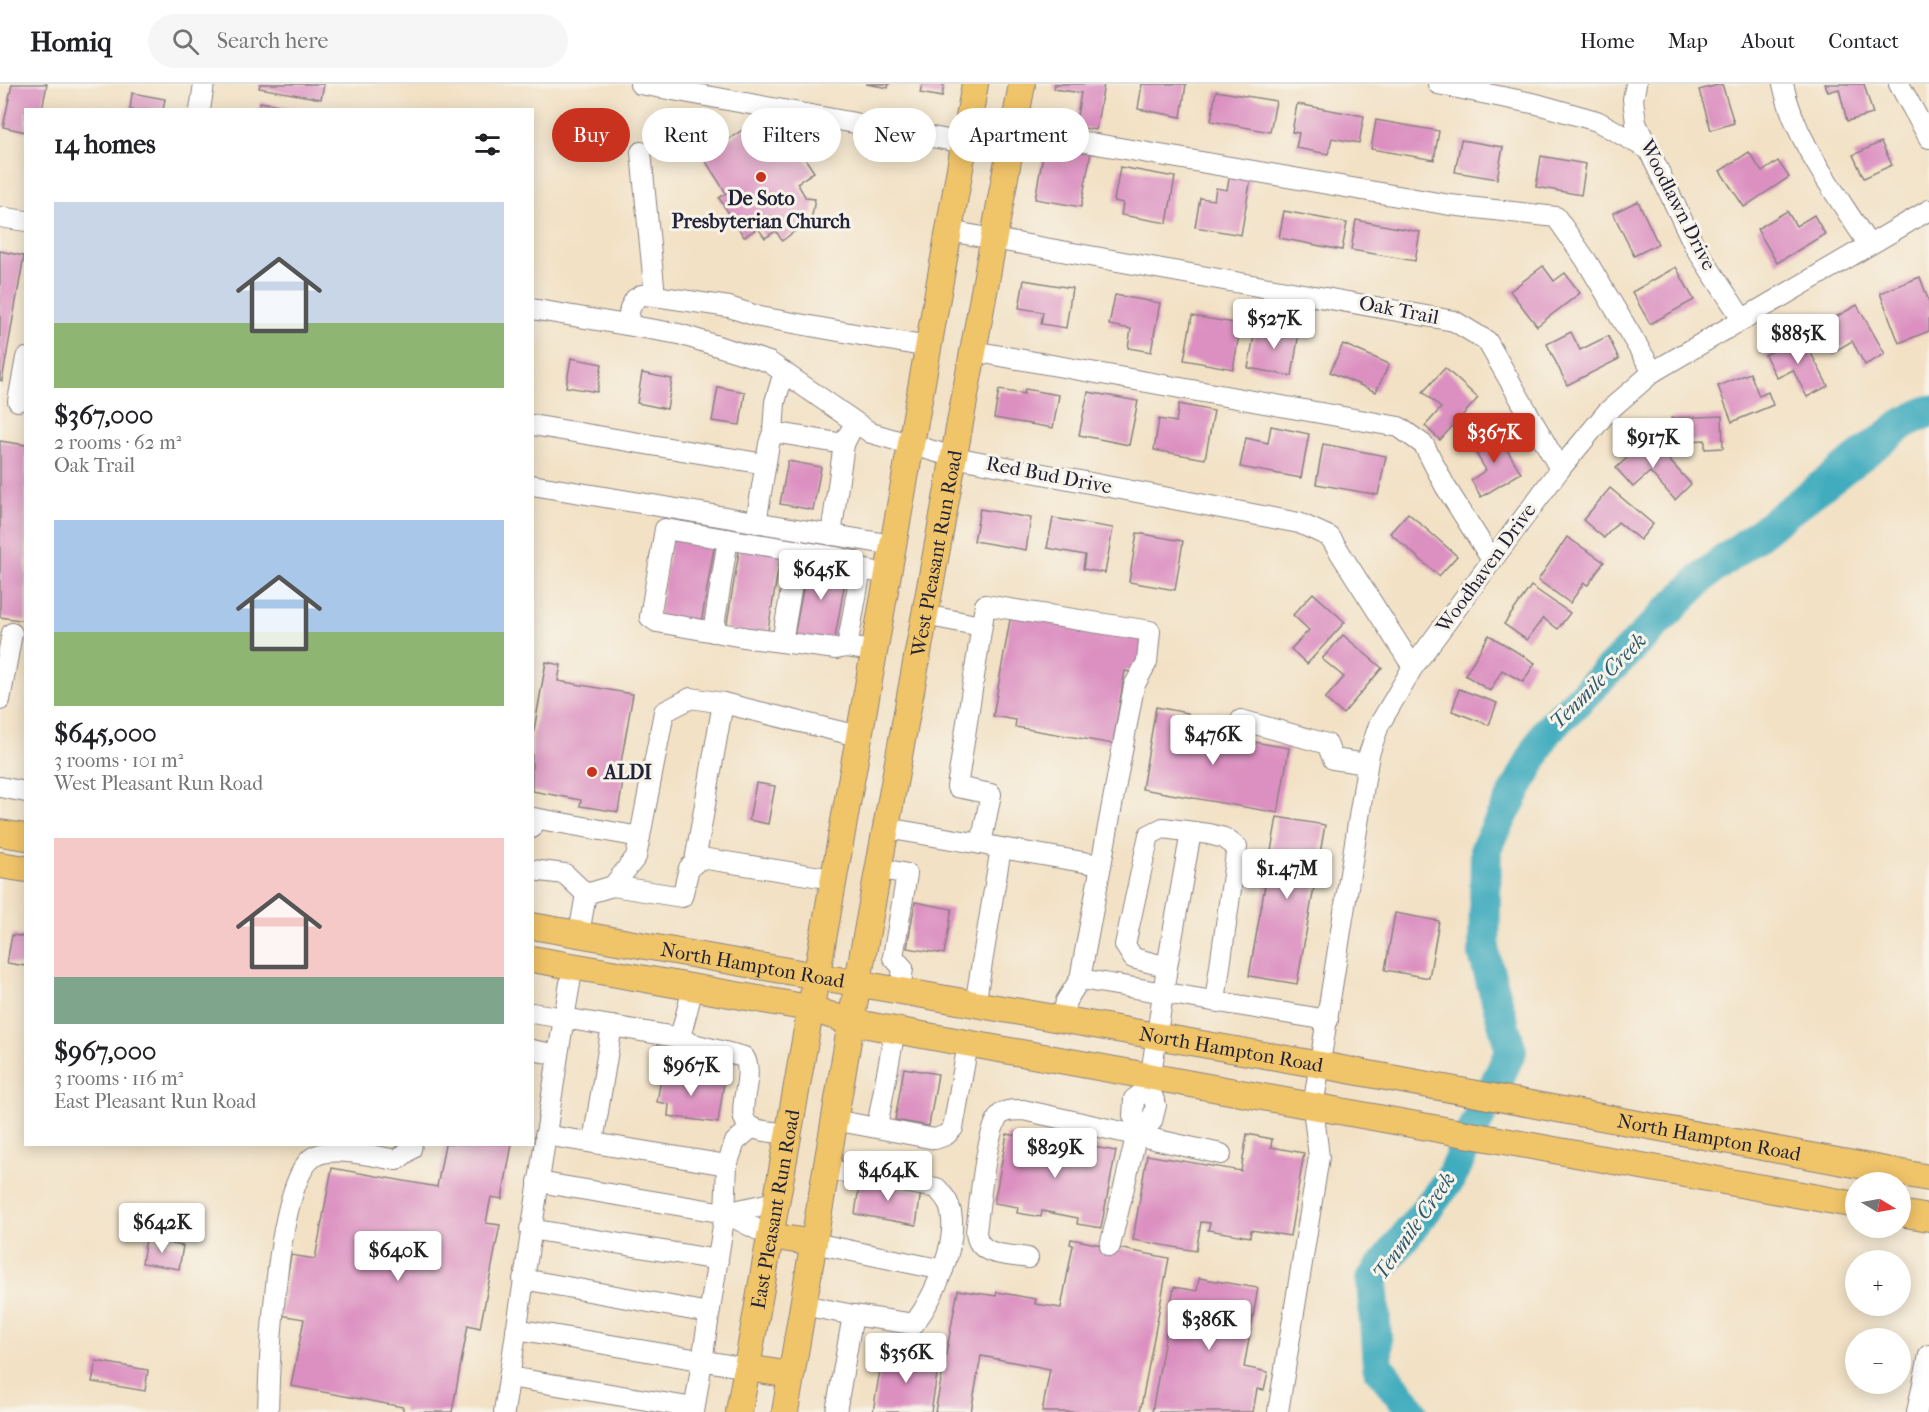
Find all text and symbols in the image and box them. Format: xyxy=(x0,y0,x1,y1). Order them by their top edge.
search box xyxy=(148,14,568,68)
text: Homiq xyxy=(30,25,112,58)
icon: search xyxy=(169,25,202,58)
text: Search here xyxy=(217,28,328,54)
text: Home xyxy=(1580,29,1635,53)
text: Map xyxy=(1668,29,1708,53)
text: About xyxy=(1741,29,1795,53)
text: Contact xyxy=(1828,29,1899,53)
chip: Buy xyxy=(552,108,630,162)
chip: Rent xyxy=(642,108,729,162)
chip: Filters xyxy=(741,108,841,162)
chip: New xyxy=(853,108,936,162)
chip: Apartment xyxy=(948,108,1089,162)
icon: filters xyxy=(471,128,504,161)
text: 14 homes xyxy=(54,129,156,160)
street label: Woodlawn Drive xyxy=(1635,135,1721,274)
marker: De Soto Presbyterian Church xyxy=(754,170,768,184)
place label: De Soto Presbyterian Church xyxy=(671,187,851,233)
icon: home xyxy=(225,241,333,349)
street label: Oak Trail xyxy=(1357,291,1441,329)
pin: $527K xyxy=(1232,299,1316,350)
text: $527K xyxy=(1247,307,1301,330)
pin: $885K xyxy=(1756,314,1840,365)
text: $885K xyxy=(1771,322,1825,345)
text: $367,000 xyxy=(54,400,153,431)
pin: $367K xyxy=(1452,413,1536,464)
pin: $917K xyxy=(1611,418,1695,469)
text: $367K xyxy=(1467,421,1521,444)
text: $917K xyxy=(1627,426,1679,449)
text: 2 rooms · 62 m² xyxy=(54,431,181,454)
street label: West Pleasant Run Road xyxy=(906,447,966,659)
street label: Red Bud Drive xyxy=(984,452,1114,498)
text: Oak Trail xyxy=(54,454,135,477)
street label: Woodhaven Drive xyxy=(1431,499,1541,638)
pin: $645K xyxy=(779,550,863,601)
text: $645K xyxy=(793,558,849,581)
icon: home xyxy=(225,559,333,667)
water label: Tenmile Creek xyxy=(1545,628,1651,734)
pin: $476K xyxy=(1171,715,1255,766)
text: $645,000 xyxy=(54,718,157,749)
text: $476K xyxy=(1184,723,1242,746)
text: 3 rooms · 101 m² xyxy=(54,749,183,772)
place label: ALDI xyxy=(602,761,652,784)
marker: ALDI xyxy=(585,765,599,779)
text: West Pleasant Run Road xyxy=(54,772,263,795)
pin: $1.47M xyxy=(1238,849,1336,900)
text: $1.47M xyxy=(1256,857,1318,880)
icon: home xyxy=(225,877,333,985)
street label: North Hampton Road xyxy=(659,937,847,993)
street label: North Hampton Road xyxy=(1137,1022,1326,1077)
text: $967,000 xyxy=(54,1036,156,1067)
pin: $967K xyxy=(649,1046,733,1097)
text: $967K xyxy=(663,1054,719,1077)
text: 3 rooms · 116 m² xyxy=(54,1067,183,1090)
text: East Pleasant Run Road xyxy=(54,1090,256,1113)
street label: East Pleasant Run Road xyxy=(746,1106,804,1311)
street label: North Hampton Road xyxy=(1616,1109,1804,1166)
pin: $829K xyxy=(1013,1128,1097,1179)
text: $829K xyxy=(1027,1136,1083,1159)
pin: $464K xyxy=(846,1151,930,1202)
text: $464K xyxy=(858,1159,918,1182)
water label: Tenmile Creek xyxy=(1368,1168,1460,1284)
north arrow xyxy=(1845,1172,1911,1238)
map controls xyxy=(1845,1172,1911,1394)
pin: $642K xyxy=(120,1203,204,1254)
text: $642K xyxy=(133,1211,191,1234)
pin: $640K xyxy=(356,1231,440,1282)
text: $640K xyxy=(368,1239,428,1262)
button: + xyxy=(1845,1250,1911,1316)
pin: $386K xyxy=(1167,1300,1251,1351)
text: $386K xyxy=(1182,1308,1236,1331)
button: − xyxy=(1845,1328,1911,1394)
pin: $356K xyxy=(864,1333,948,1384)
text: $356K xyxy=(879,1341,933,1364)

